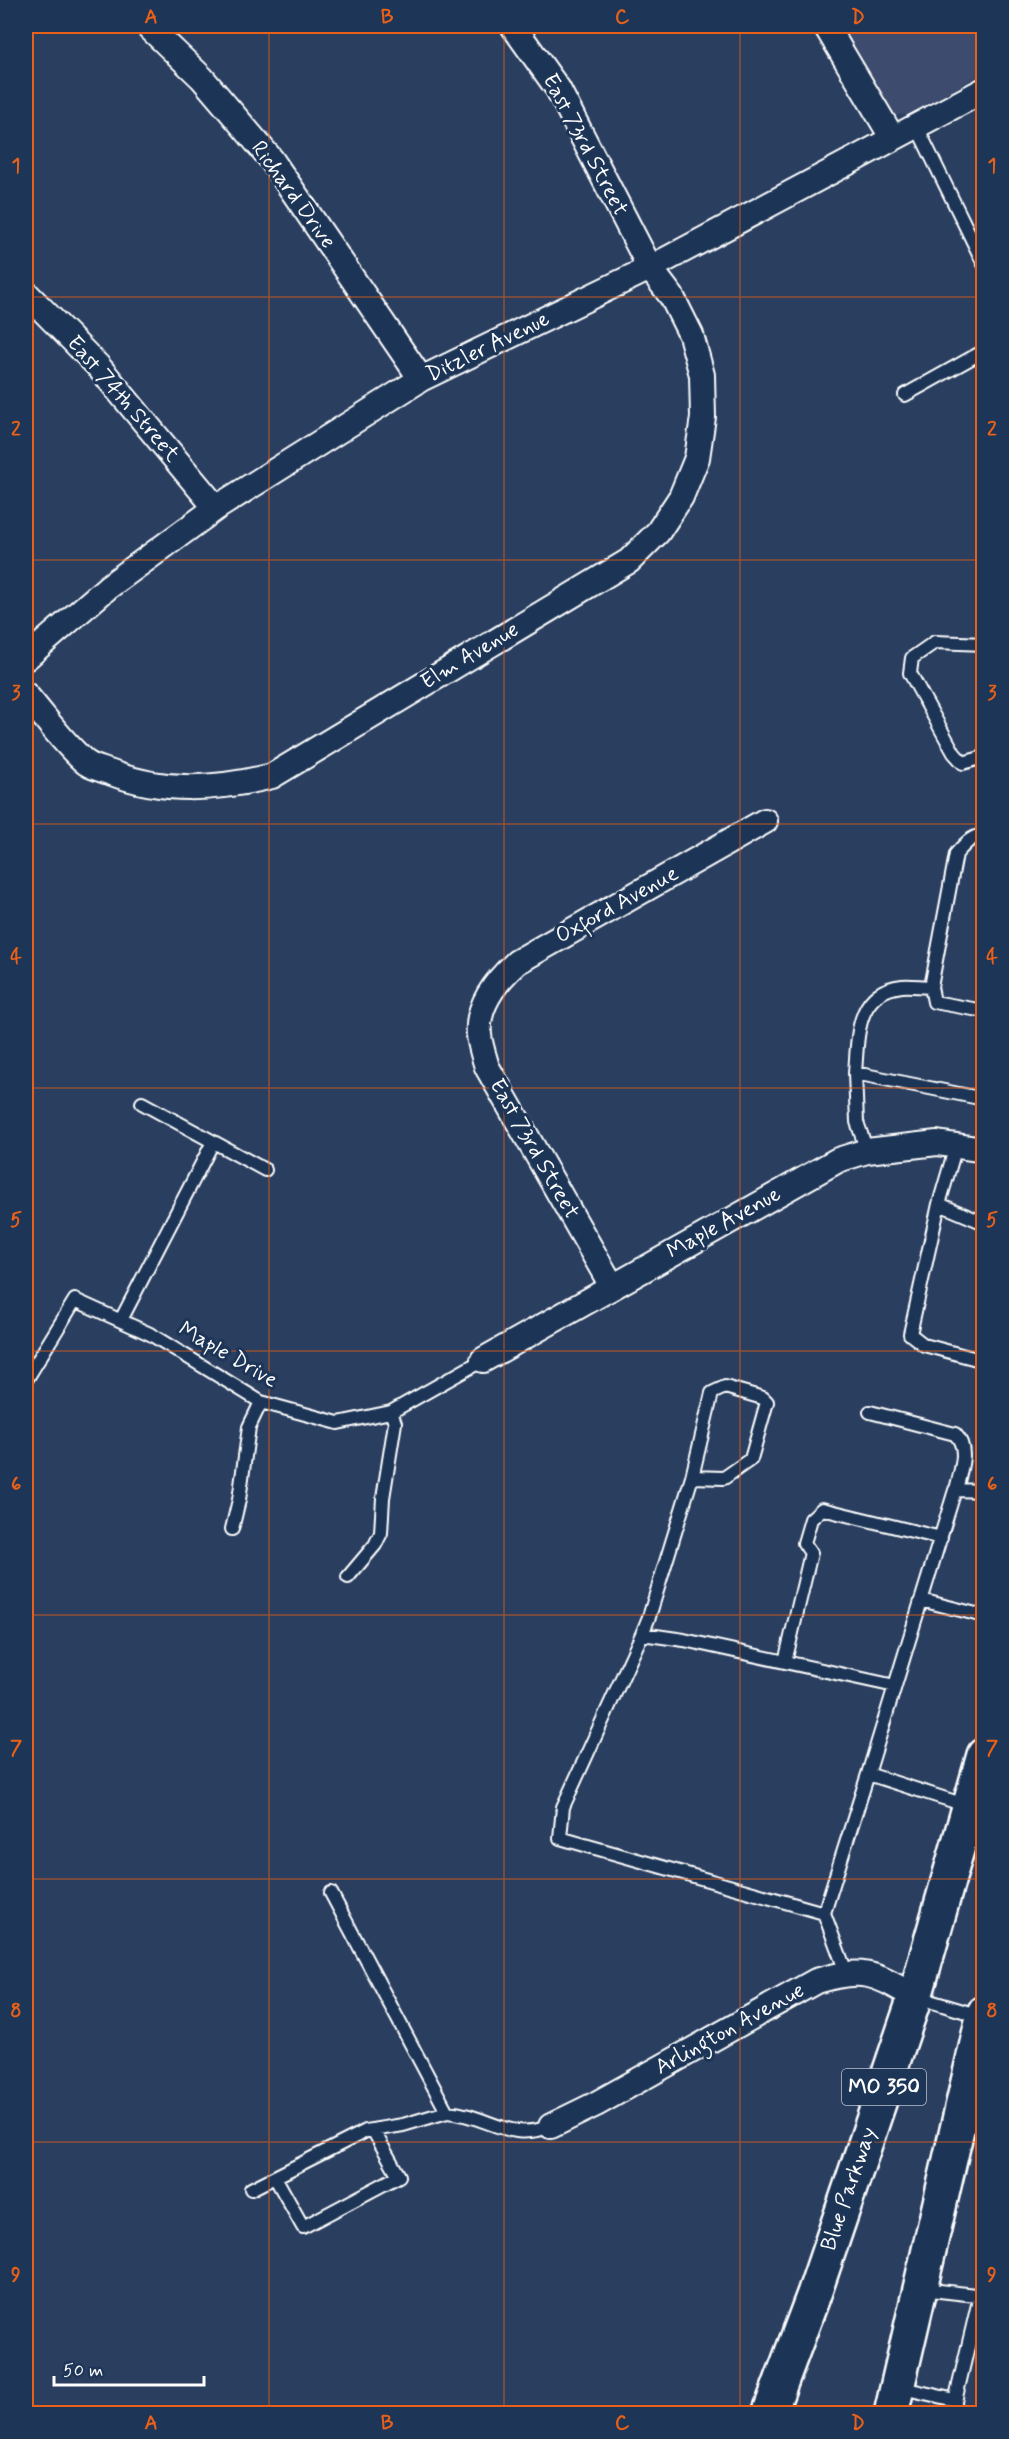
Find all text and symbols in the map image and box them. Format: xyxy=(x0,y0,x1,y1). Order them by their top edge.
text: A xyxy=(144,4,158,31)
text: B xyxy=(381,4,394,31)
text: C xyxy=(615,4,630,31)
text: D xyxy=(851,4,865,31)
street label: East 73rd Street xyxy=(536,69,634,221)
street label: Richard Drive xyxy=(244,135,342,255)
text: 1 xyxy=(12,153,20,180)
text: 1 xyxy=(988,153,996,180)
street label: Ditzler Avenue xyxy=(422,305,554,389)
street label: East 74th Street xyxy=(60,330,186,468)
text: 2 xyxy=(11,416,21,443)
text: 2 xyxy=(987,416,997,443)
street label: Elm Avenue xyxy=(416,616,524,696)
text: 3 xyxy=(11,680,21,707)
text: 3 xyxy=(987,680,997,707)
street label: Oxford Avenue xyxy=(550,860,685,952)
text: 4 xyxy=(10,944,22,971)
text: 4 xyxy=(986,944,998,971)
street label: East 73rd Street xyxy=(483,1074,585,1224)
street label: Maple Avenue xyxy=(662,1180,786,1266)
text: 5 xyxy=(10,1207,22,1234)
text: 5 xyxy=(986,1207,998,1234)
street label: Maple Drive xyxy=(173,1315,283,1395)
text: 6 xyxy=(11,1471,21,1498)
text: 6 xyxy=(987,1471,997,1498)
text: 7 xyxy=(10,1735,22,1762)
text: 7 xyxy=(986,1735,998,1762)
street label: Arlington Avenue xyxy=(650,1976,811,2084)
text: 8 xyxy=(10,1998,22,2025)
text: 8 xyxy=(986,1998,998,2025)
road number: MO 350 xyxy=(842,2069,926,2105)
street label: Blue Parkway xyxy=(815,2123,883,2255)
text: 9 xyxy=(11,2262,21,2289)
text: 9 xyxy=(987,2262,997,2289)
scale bar xyxy=(54,2349,204,2387)
text: 50 m xyxy=(63,2359,103,2383)
text: A xyxy=(144,2410,158,2437)
text: B xyxy=(381,2410,394,2437)
text: C xyxy=(615,2410,630,2437)
text: D xyxy=(851,2410,865,2437)

